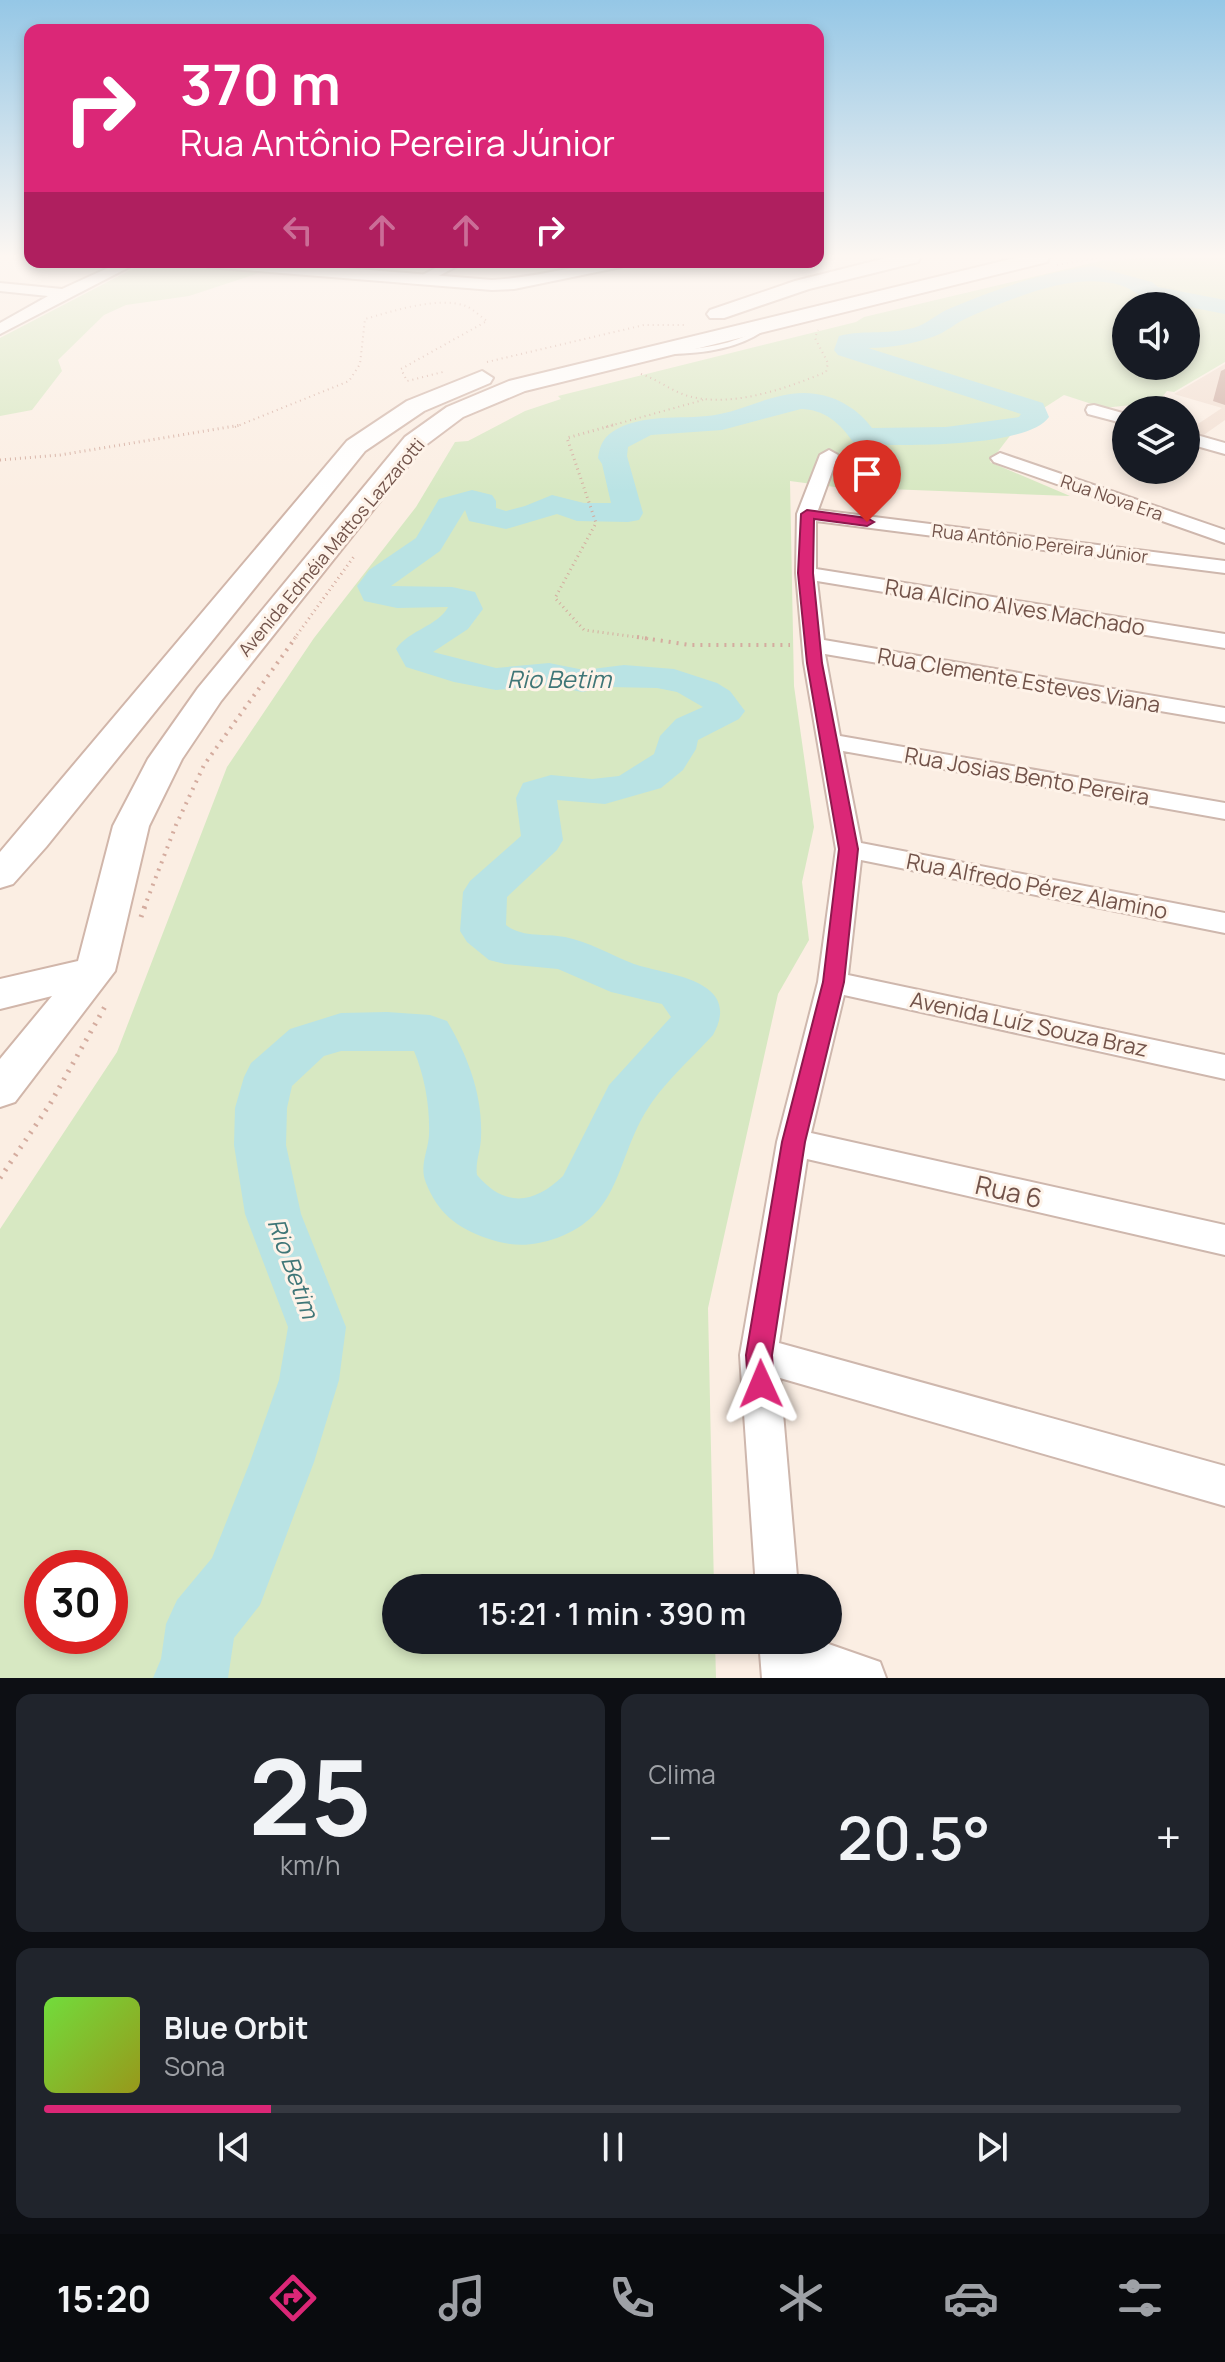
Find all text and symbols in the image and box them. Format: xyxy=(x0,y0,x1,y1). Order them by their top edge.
text: 370 m xyxy=(180,45,341,122)
icon: right xyxy=(48,56,152,160)
text: Rua Antônio Pereira Júnior xyxy=(180,118,615,167)
icon: left xyxy=(276,208,320,252)
icon: ahead xyxy=(360,208,404,252)
icon: ahead xyxy=(444,208,488,252)
icon: right xyxy=(528,208,572,252)
map controls xyxy=(1112,292,1200,484)
button: sound xyxy=(1112,292,1200,380)
button: layers xyxy=(1112,396,1200,484)
street label: Avenida Edméia Mattos Lazzarotti xyxy=(233,433,429,661)
pin xyxy=(833,440,901,522)
icon: arrive xyxy=(845,452,889,496)
street label: Rua Nova Era xyxy=(1058,468,1166,526)
street label: Rua Antônio Pereira Júnior xyxy=(931,518,1150,568)
street label: Rua Alcino Alves Machado xyxy=(883,572,1147,642)
street label: Rua Clemente Esteves Viana xyxy=(875,640,1163,720)
water label: Rio Betim xyxy=(507,662,613,695)
street label: Rua Josias Bento Pereira xyxy=(902,740,1152,812)
street label: Rua Alfredo Pérez Alamino xyxy=(904,846,1170,926)
street label: Avenida Luíz Souza Braz xyxy=(908,984,1150,1064)
street label: Rua 6 xyxy=(972,1166,1046,1216)
water label: Rio Betim xyxy=(261,1213,328,1324)
position arrow xyxy=(719,1342,803,1426)
speed limit sign: 30 xyxy=(24,1550,128,1654)
text: 15:21 · 1 min · 390 m xyxy=(478,1593,746,1634)
text: 25 xyxy=(249,1724,372,1866)
text: Clima xyxy=(649,1756,716,1792)
text: 20.5° xyxy=(837,1796,990,1878)
text: − xyxy=(649,1807,672,1867)
text: + xyxy=(1156,1807,1181,1867)
text: km/h xyxy=(280,1847,340,1883)
text: Blue Orbit xyxy=(164,2007,309,2048)
text: Sona xyxy=(164,2048,225,2084)
icon: previous xyxy=(212,2125,256,2169)
icon: pause xyxy=(591,2125,635,2169)
icon: next xyxy=(970,2125,1014,2169)
icon: directions xyxy=(265,2270,321,2326)
icon: music xyxy=(434,2270,490,2326)
icon: phone xyxy=(604,2270,660,2326)
icon: climate xyxy=(773,2270,829,2326)
icon: car xyxy=(943,2270,999,2326)
icon: filters xyxy=(1112,2270,1168,2326)
text: 15:20 xyxy=(57,2274,151,2323)

